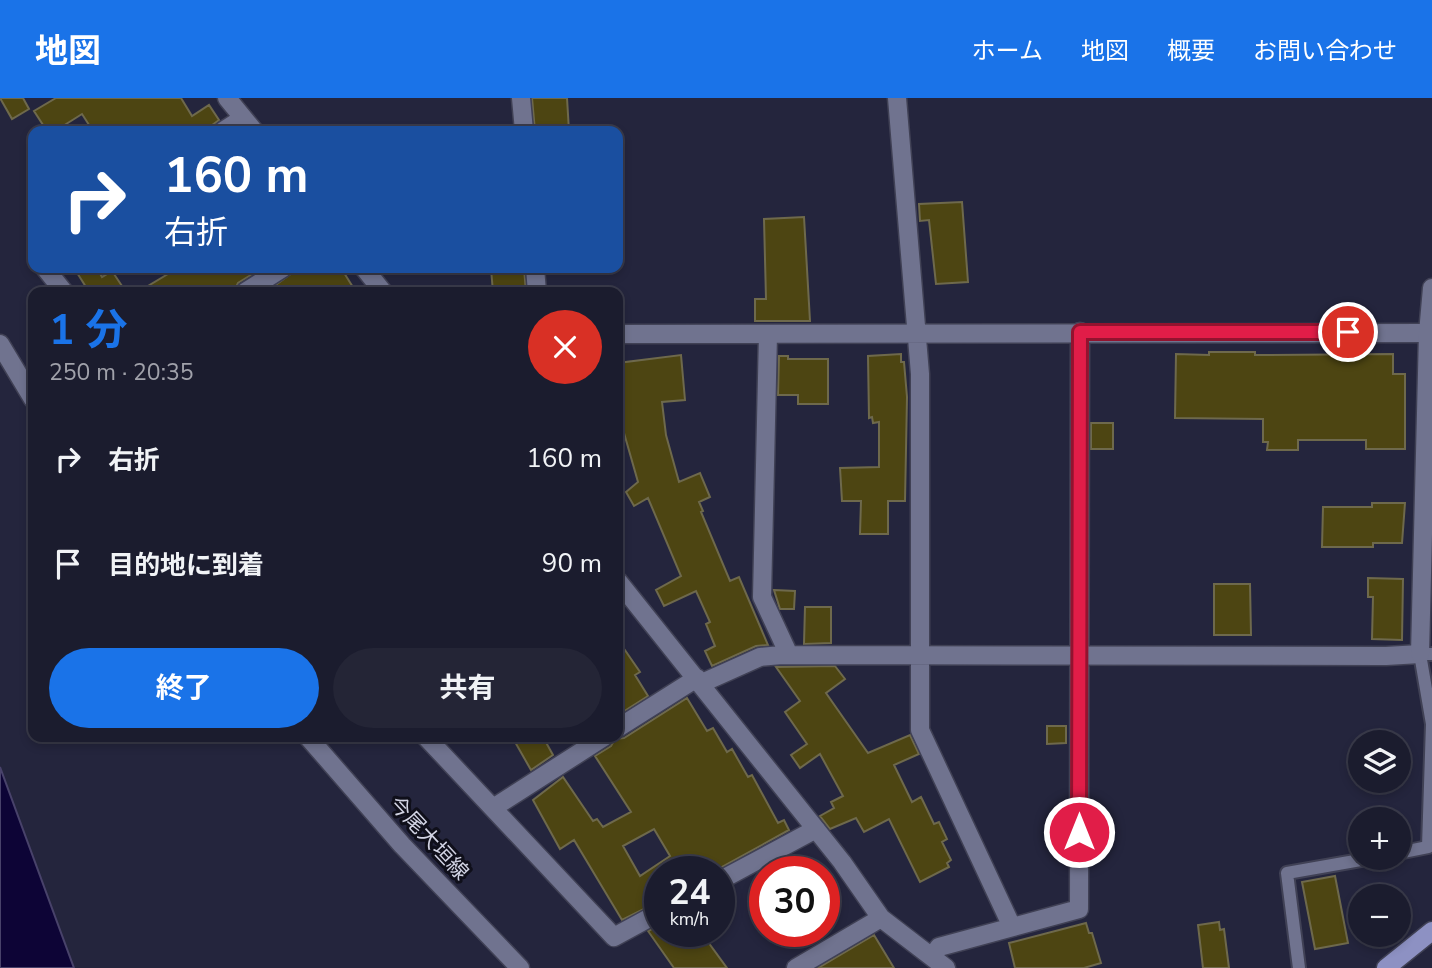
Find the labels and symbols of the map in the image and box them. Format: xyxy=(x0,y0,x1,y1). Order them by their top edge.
pin xyxy=(1318,302,1378,362)
street label: 今尾大垣線 xyxy=(383,790,475,886)
position arrow xyxy=(1042,795,1116,869)
speed limit sign: 30 xyxy=(749,856,840,947)

